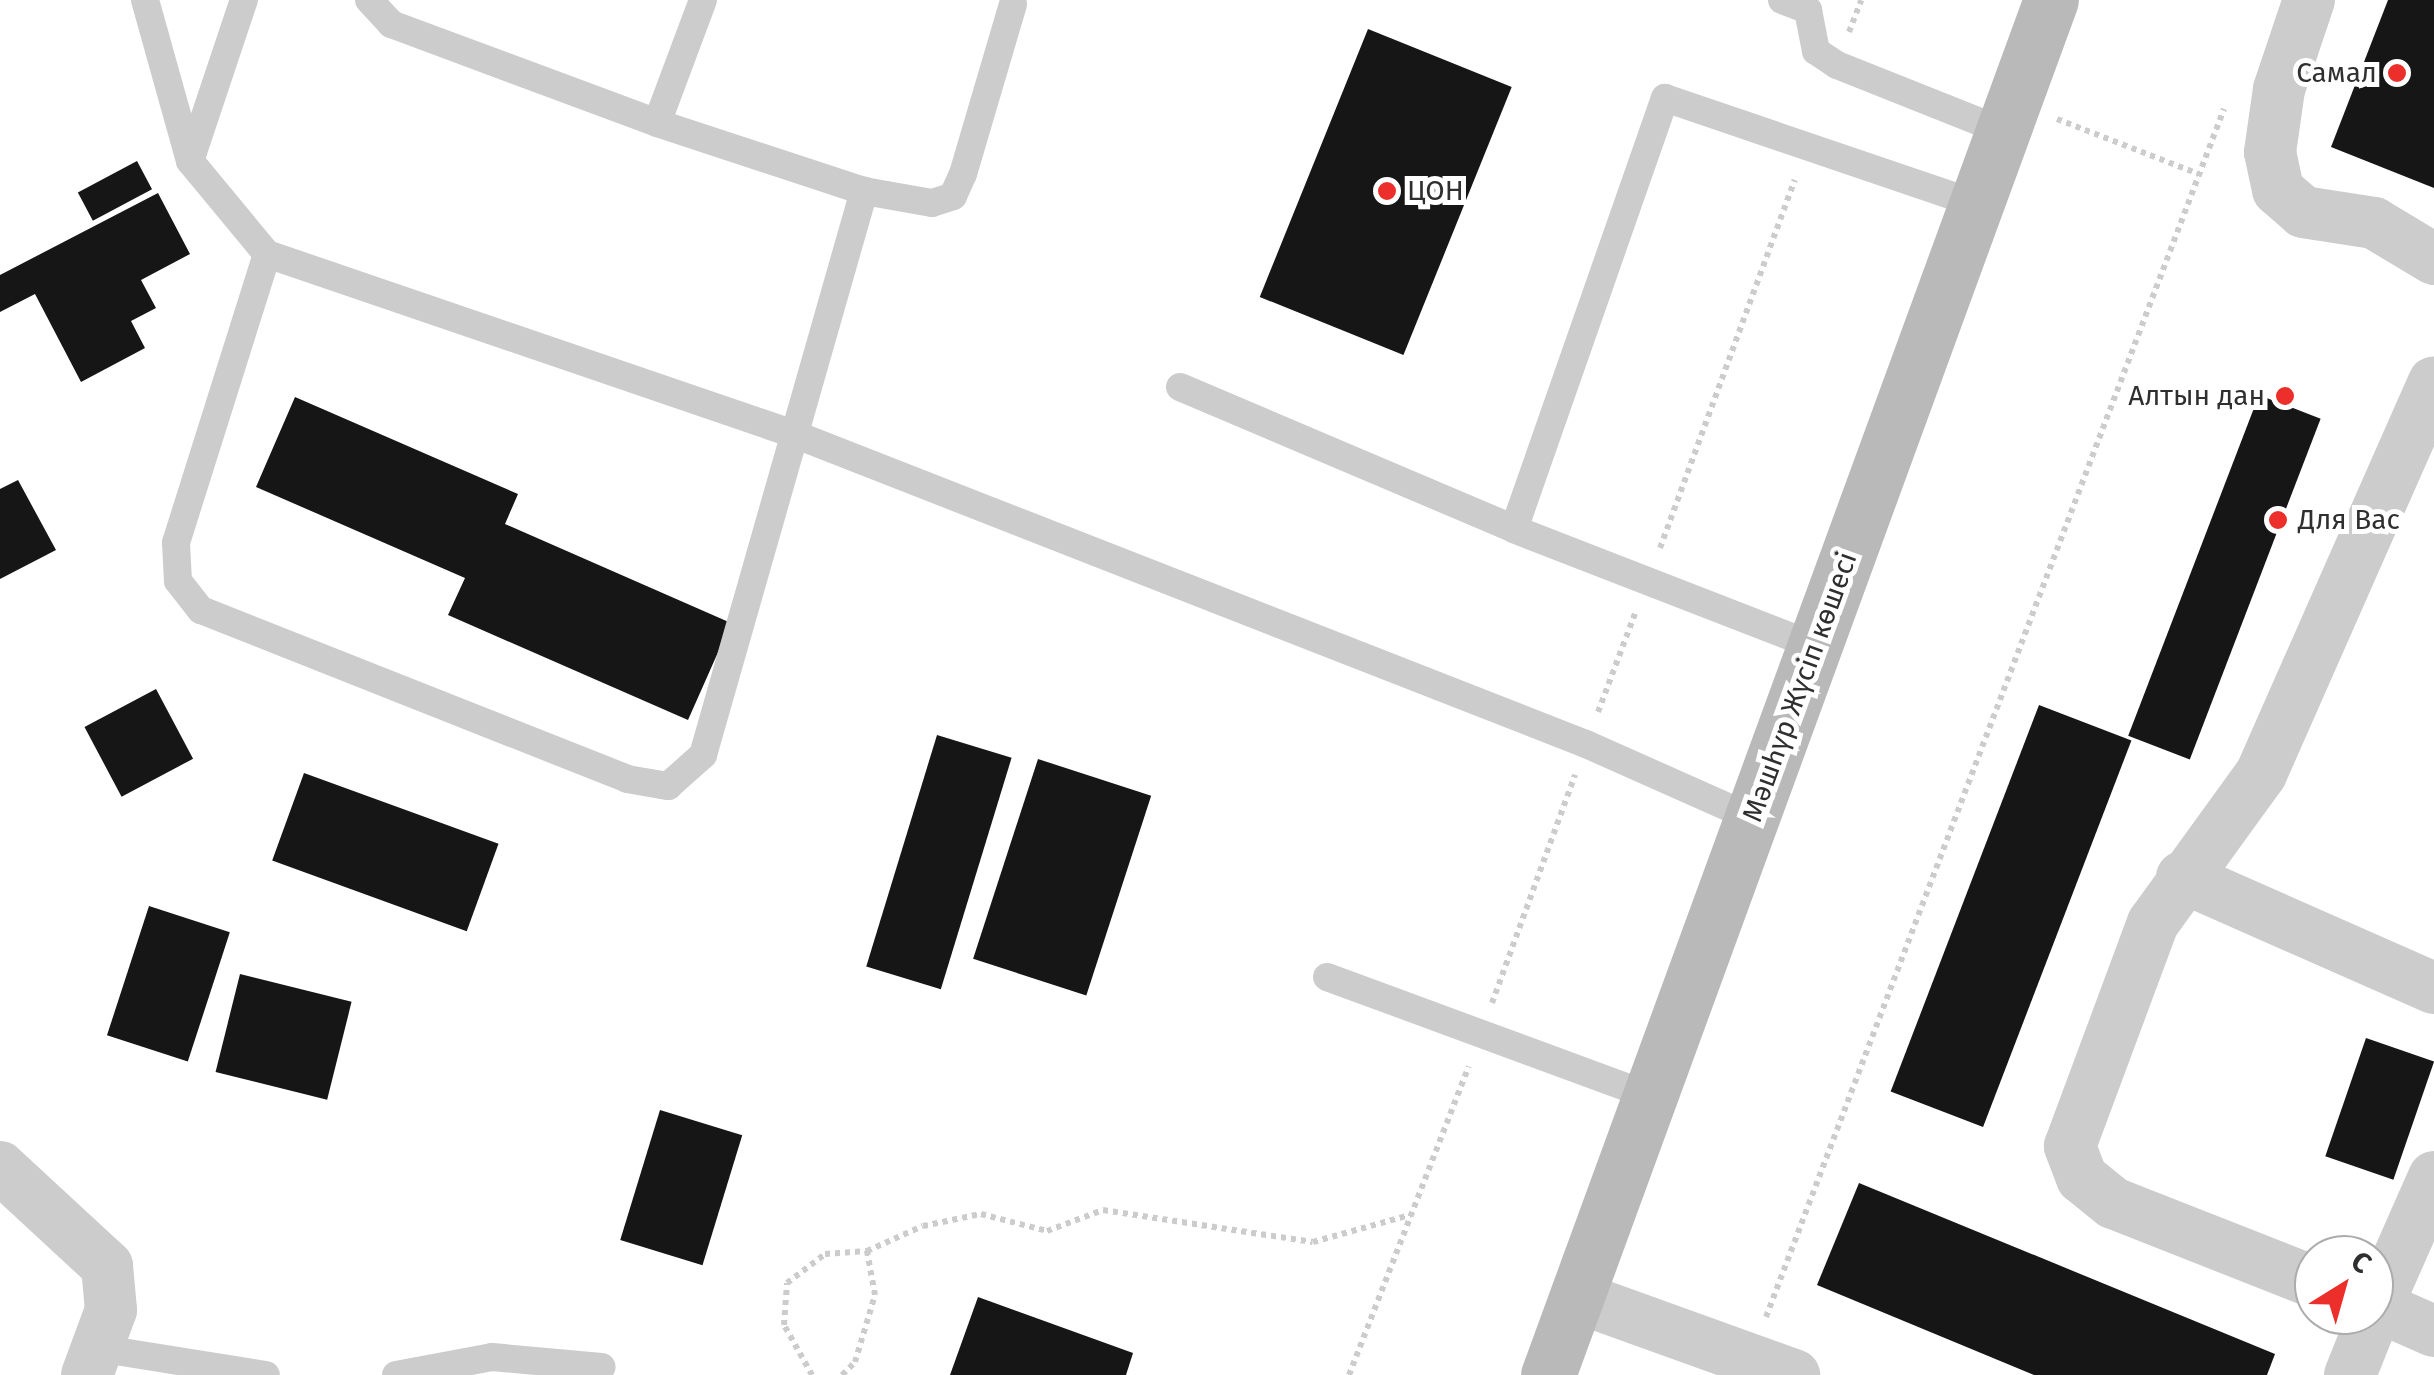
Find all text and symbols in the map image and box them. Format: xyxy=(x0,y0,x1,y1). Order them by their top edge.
place label: Самал xyxy=(2296,56,2377,90)
marker: Самал xyxy=(2386,62,2408,84)
place label: ЦОН xyxy=(1407,174,1464,208)
marker: ЦОН xyxy=(1376,180,1398,202)
place label: Алтын дан xyxy=(2128,379,2265,413)
marker: Алтын дан xyxy=(2274,385,2296,407)
place label: Для Вас xyxy=(2298,503,2400,537)
marker: Для Вас xyxy=(2267,509,2289,531)
street label: Мәшһүр Жүсіп көшесі xyxy=(1736,548,1864,826)
north arrow xyxy=(2294,1235,2394,1335)
text: С xyxy=(2345,1244,2378,1280)

